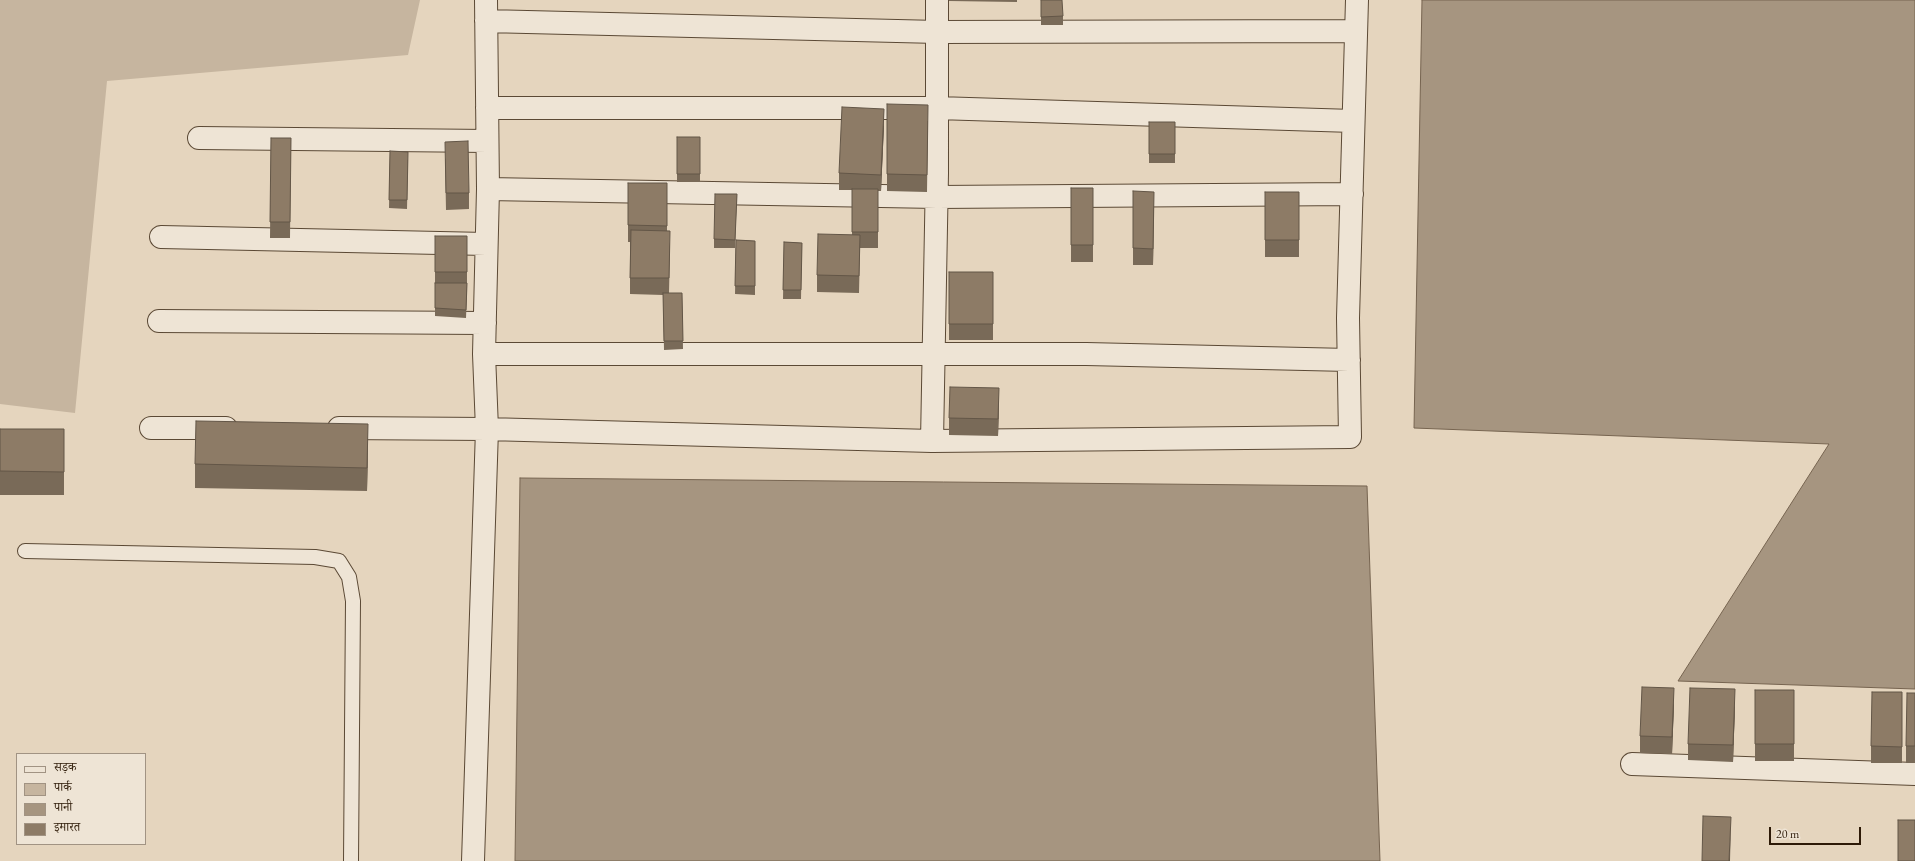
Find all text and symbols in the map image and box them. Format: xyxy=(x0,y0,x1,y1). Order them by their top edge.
legend xyxy=(16,753,146,845)
text: सड़क xyxy=(54,759,77,775)
text: पार्क xyxy=(54,779,72,795)
text: पानी xyxy=(54,799,72,815)
text: इमारत xyxy=(54,819,80,835)
scale bar xyxy=(1771,819,1863,845)
text: 20 m xyxy=(1776,826,1799,842)

